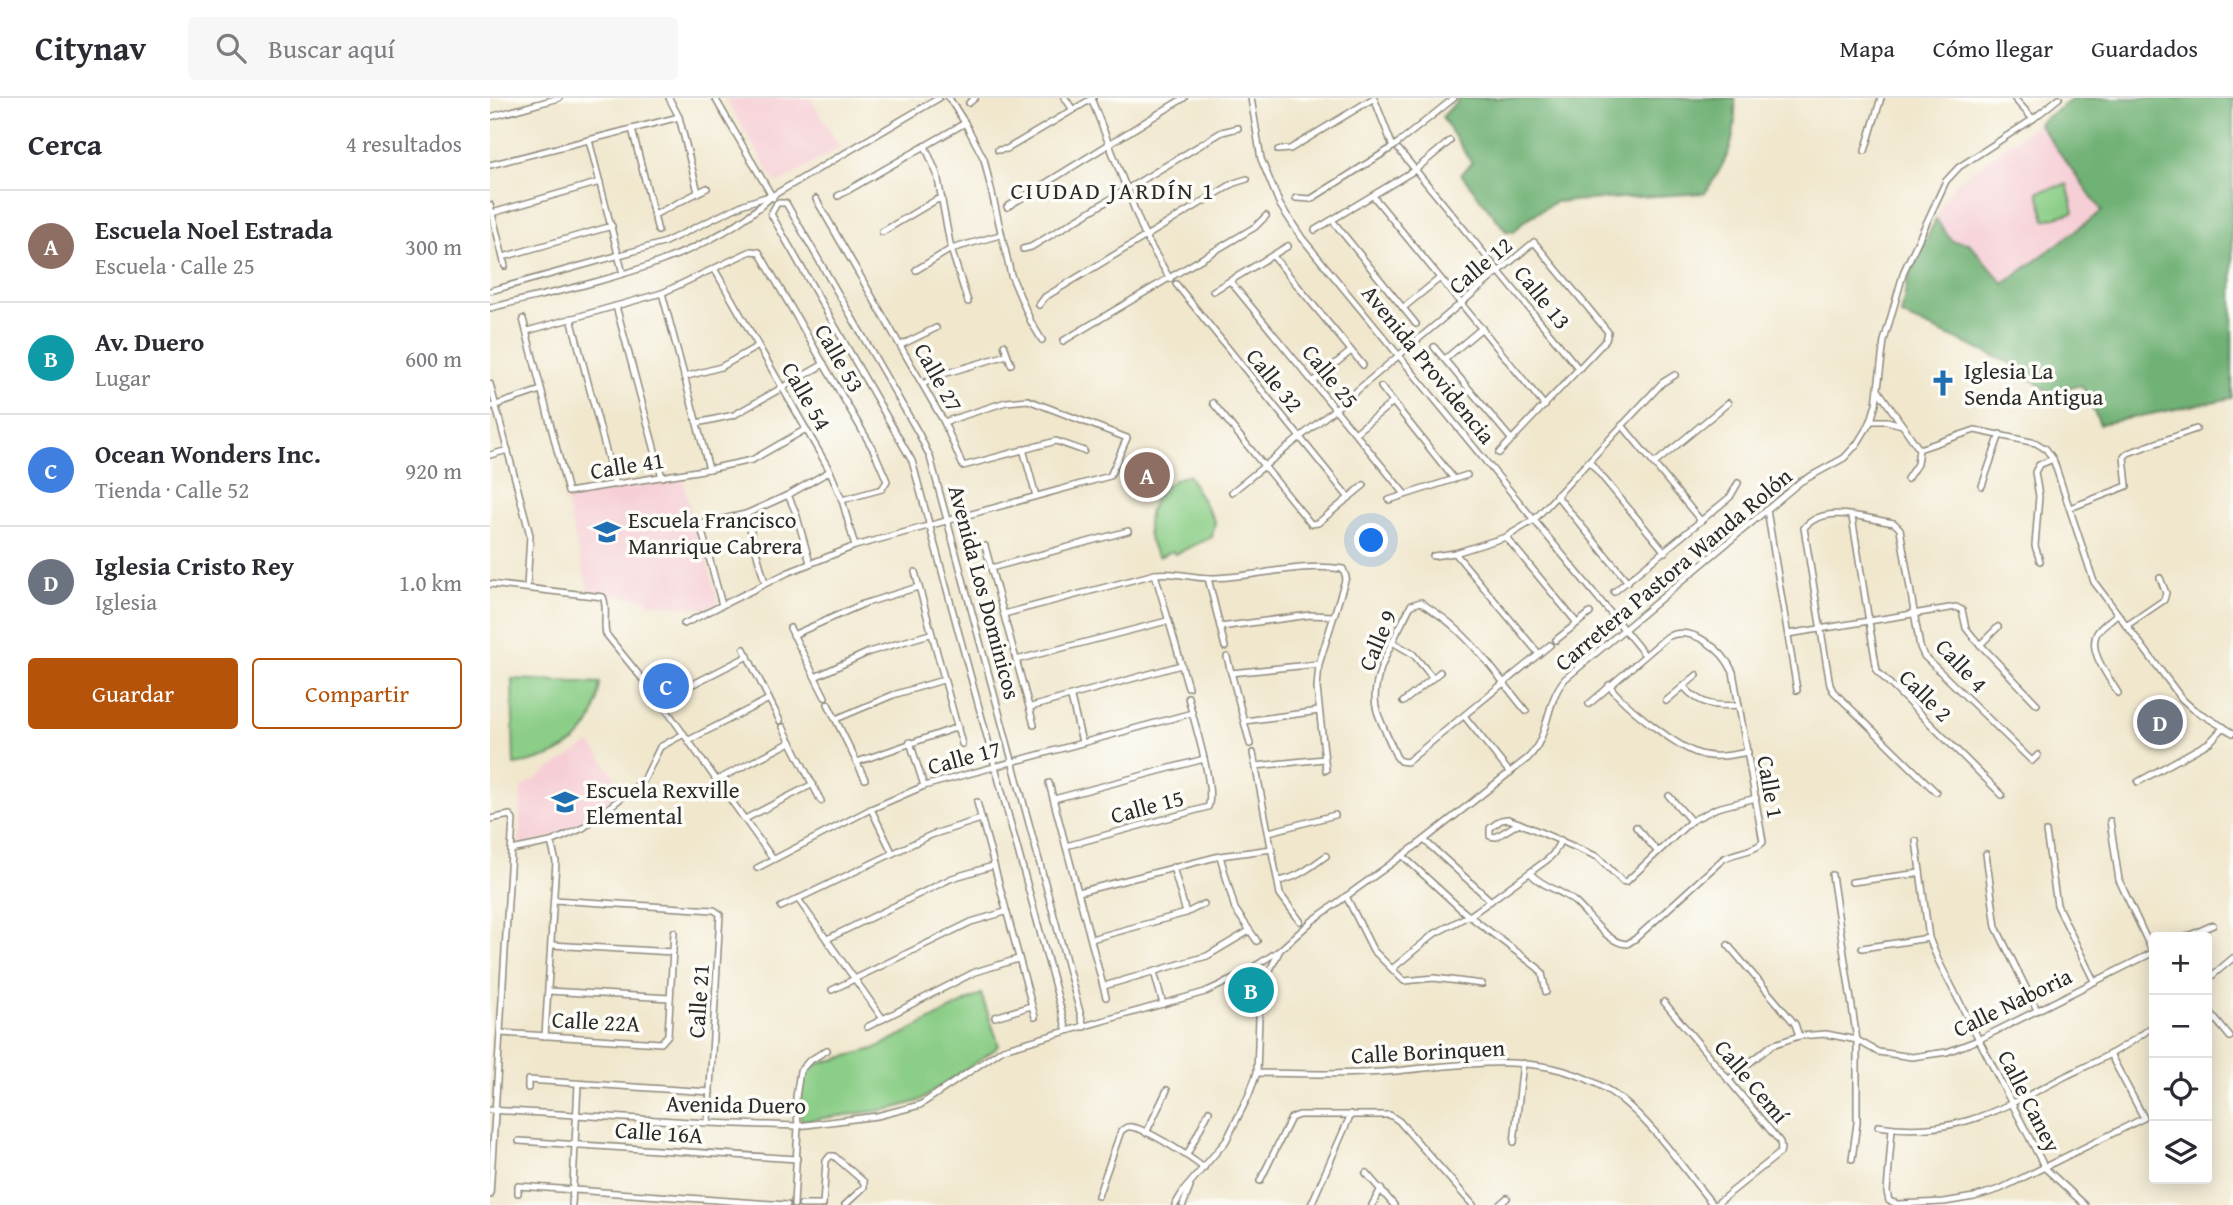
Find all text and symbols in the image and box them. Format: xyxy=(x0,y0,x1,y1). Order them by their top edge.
search box xyxy=(188,17,678,80)
text: Citynav xyxy=(35,24,146,72)
icon: search xyxy=(212,29,250,67)
text: Buscar aquí xyxy=(268,29,395,68)
text: Mapa xyxy=(1839,31,1895,66)
text: Cómo llegar xyxy=(1933,31,2053,66)
text: Guardados xyxy=(2091,31,2198,66)
text: Cerca xyxy=(28,122,102,166)
text: 4 resultados xyxy=(346,127,462,160)
district label: CIUDAD JARDÍN 1 xyxy=(1011,173,1215,208)
text: Escuela Noel Estrada xyxy=(95,210,333,249)
street label: Calle 12 xyxy=(1441,228,1519,302)
text: A xyxy=(44,230,58,263)
text: 300 m xyxy=(405,230,462,263)
text: Escuela · Calle 25 xyxy=(95,249,255,282)
street label: Calle 13 xyxy=(1507,258,1579,336)
street label: Avenida Providencia xyxy=(1354,277,1504,451)
street label: Calle 53 xyxy=(807,318,873,398)
text: Av. Duero xyxy=(95,322,204,361)
street label: Calle 27 xyxy=(907,337,971,417)
street label: Calle 25 xyxy=(1295,337,1367,415)
street label: Calle 32 xyxy=(1239,341,1311,419)
text: B xyxy=(44,342,58,375)
text: 600 m xyxy=(405,342,462,375)
place label: Iglesia La Senda Antigua xyxy=(1964,354,2103,413)
street label: Calle 54 xyxy=(774,356,840,436)
text: Lugar xyxy=(95,361,150,394)
church icon: Iglesia La Senda Antigua xyxy=(1928,368,1958,398)
text: Ocean Wonders Inc. xyxy=(95,434,321,473)
street label: Calle 41 xyxy=(588,443,666,487)
pin: A xyxy=(1124,449,1170,501)
text: C xyxy=(44,454,58,487)
text: 920 m xyxy=(405,454,462,487)
street label: Carretera Pastora Wanda Rolón xyxy=(1547,460,1799,678)
text: Tienda · Calle 52 xyxy=(95,473,249,506)
street label: Avenida Los Dominicos xyxy=(941,481,1029,703)
place label: Escuela Francisco Manrique Cabrera xyxy=(628,503,802,562)
school or university icon: Escuela Francisco Manrique Cabrera xyxy=(592,517,622,547)
your location xyxy=(1354,523,1388,557)
text: Iglesia Cristo Rey xyxy=(95,546,294,585)
text: D xyxy=(44,566,58,599)
text: 1.0 km xyxy=(399,566,462,599)
text: Iglesia xyxy=(95,585,157,618)
street label: Calle 9 xyxy=(1349,604,1405,676)
street label: Calle 4 xyxy=(1928,631,1996,699)
button: Guardar xyxy=(28,658,238,729)
button: Compartir xyxy=(252,658,462,729)
pin: C xyxy=(643,660,689,712)
street label: Calle 2 xyxy=(1892,661,1960,729)
pin: D xyxy=(2137,696,2183,748)
street label: Calle 17 xyxy=(924,731,1004,783)
street label: Calle 1 xyxy=(1749,753,1793,821)
place label: Escuela Rexville Elemental xyxy=(586,773,740,832)
street label: Calle 15 xyxy=(1107,780,1187,832)
school or university icon: Escuela Rexville Elemental xyxy=(550,787,580,817)
map controls xyxy=(2149,932,2212,1184)
button: + xyxy=(2149,932,2212,995)
street label: Calle Naboria xyxy=(1947,959,2077,1045)
street label: Calle 21 xyxy=(679,963,717,1039)
pin: B xyxy=(1228,964,1274,1016)
button: − xyxy=(2149,995,2212,1058)
street label: Calle 22A xyxy=(551,1002,641,1040)
street label: Calle Borinquen xyxy=(1350,1030,1506,1072)
street label: Calle Cemí xyxy=(1707,1032,1797,1131)
street label: Calle Caney xyxy=(1990,1044,2070,1158)
button: locate xyxy=(2149,1058,2212,1121)
street label: Avenida Duero xyxy=(666,1086,806,1122)
street label: Calle 16A xyxy=(614,1112,704,1152)
button: layers xyxy=(2149,1121,2212,1184)

